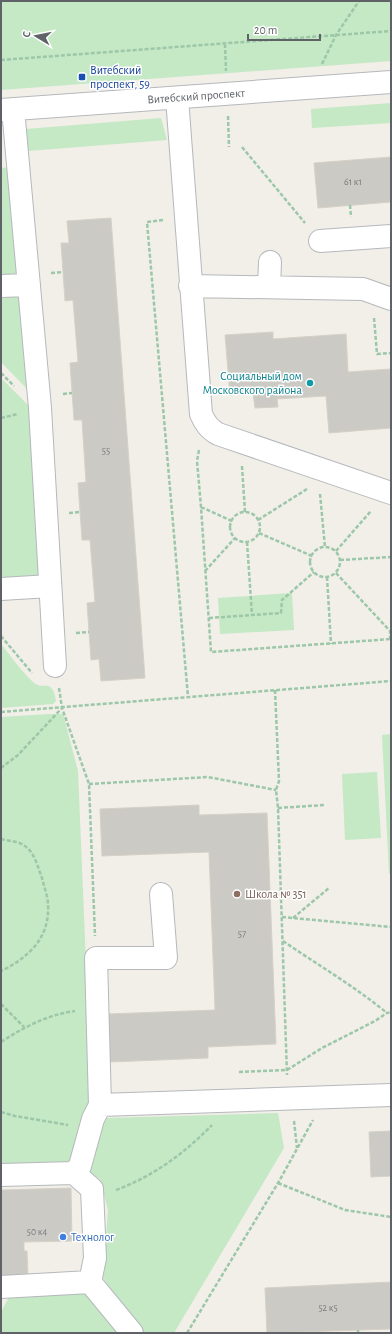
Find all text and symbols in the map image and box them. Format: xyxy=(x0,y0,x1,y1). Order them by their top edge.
north arrow xyxy=(16,16,56,56)
scale bar xyxy=(248,16,320,42)
text: 20 m xyxy=(254,24,277,36)
text: С xyxy=(21,30,33,38)
place label: Витебский проспект, 59 xyxy=(90,64,150,90)
marker: Витебский проспект, 59 xyxy=(77,72,87,82)
street label: Витебский проспект xyxy=(147,87,246,105)
house number: 61 к1 xyxy=(344,177,362,187)
place label: Социальный дом Московского района xyxy=(202,370,303,396)
marker: Социальный дом Московского района xyxy=(305,378,315,388)
house number: 55 xyxy=(102,446,110,456)
place label: Школа № 351 xyxy=(245,888,307,900)
marker: Школа № 351 xyxy=(232,889,242,899)
house number: 57 xyxy=(238,929,246,939)
house number: 50 к4 xyxy=(27,1227,47,1237)
place label: Технолог xyxy=(71,1231,115,1243)
marker: Технолог xyxy=(58,1232,68,1242)
house number: 52 к5 xyxy=(318,1303,338,1313)

